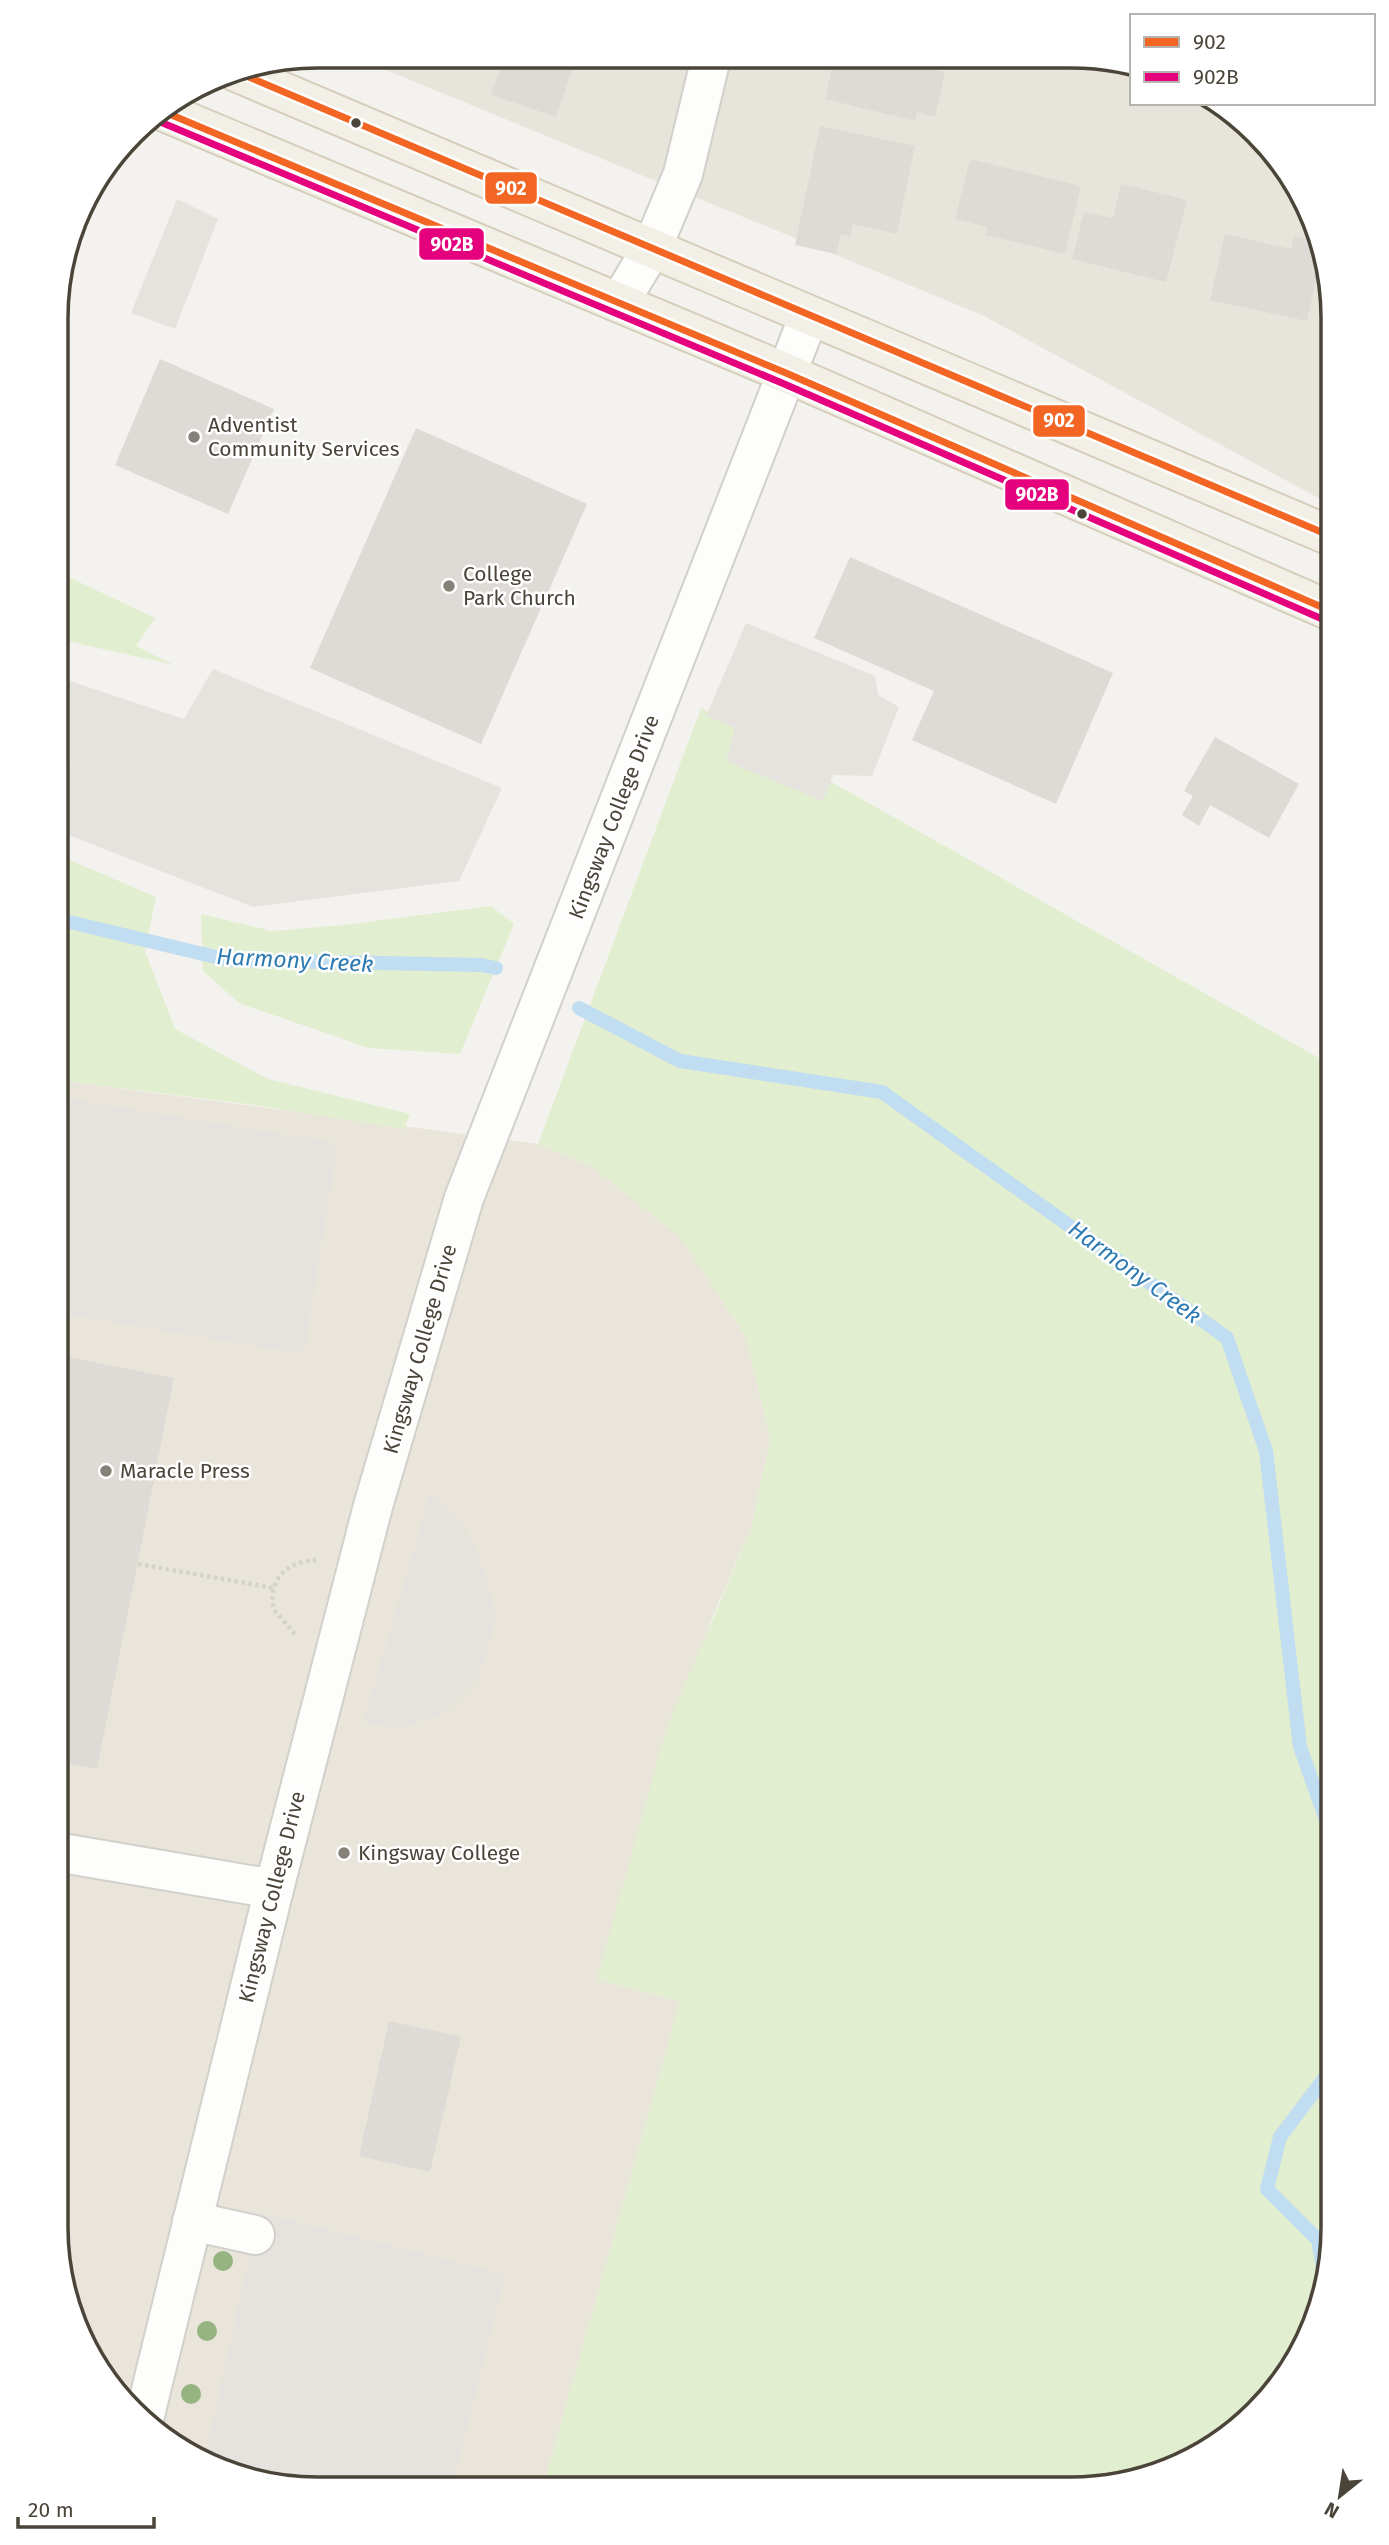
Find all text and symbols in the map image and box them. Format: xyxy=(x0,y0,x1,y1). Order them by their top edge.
legend xyxy=(1130,14,1375,105)
text: 902 xyxy=(1193,29,1226,55)
text: 902B xyxy=(1193,64,1239,90)
unlabelled marker xyxy=(349,116,363,130)
line badge: 902 xyxy=(484,171,538,205)
text: 902 xyxy=(495,177,527,200)
line badge: 902B xyxy=(418,227,485,261)
text: 902B xyxy=(430,233,474,256)
line badge: 902 xyxy=(1032,404,1086,438)
text: 902 xyxy=(1043,409,1075,432)
place label: Adventist Community Services xyxy=(208,412,400,462)
marker: Adventist Community Services xyxy=(186,429,202,445)
line badge: 902B xyxy=(1004,478,1070,511)
text: 902B xyxy=(1015,483,1059,506)
unlabelled marker xyxy=(1075,507,1089,521)
place label: College Park Church xyxy=(463,561,576,611)
marker: College Park Church xyxy=(441,578,457,594)
street label: Kingsway College Drive xyxy=(563,711,665,923)
water label: Harmony Creek xyxy=(216,942,374,978)
water label: Harmony Creek xyxy=(1063,1214,1207,1330)
street label: Kingsway College Drive xyxy=(378,1241,462,1457)
place label: Maracle Press xyxy=(120,1458,250,1484)
marker: Maracle Press xyxy=(98,1463,114,1479)
street label: Kingsway College Drive xyxy=(233,1789,311,2005)
place label: Kingsway College xyxy=(358,1840,520,1866)
marker: Kingsway College xyxy=(336,1845,352,1861)
north arrow xyxy=(1305,2461,1375,2531)
scale bar xyxy=(18,2486,154,2530)
text: 20 m xyxy=(28,2497,74,2523)
text: N xyxy=(1321,2497,1343,2523)

